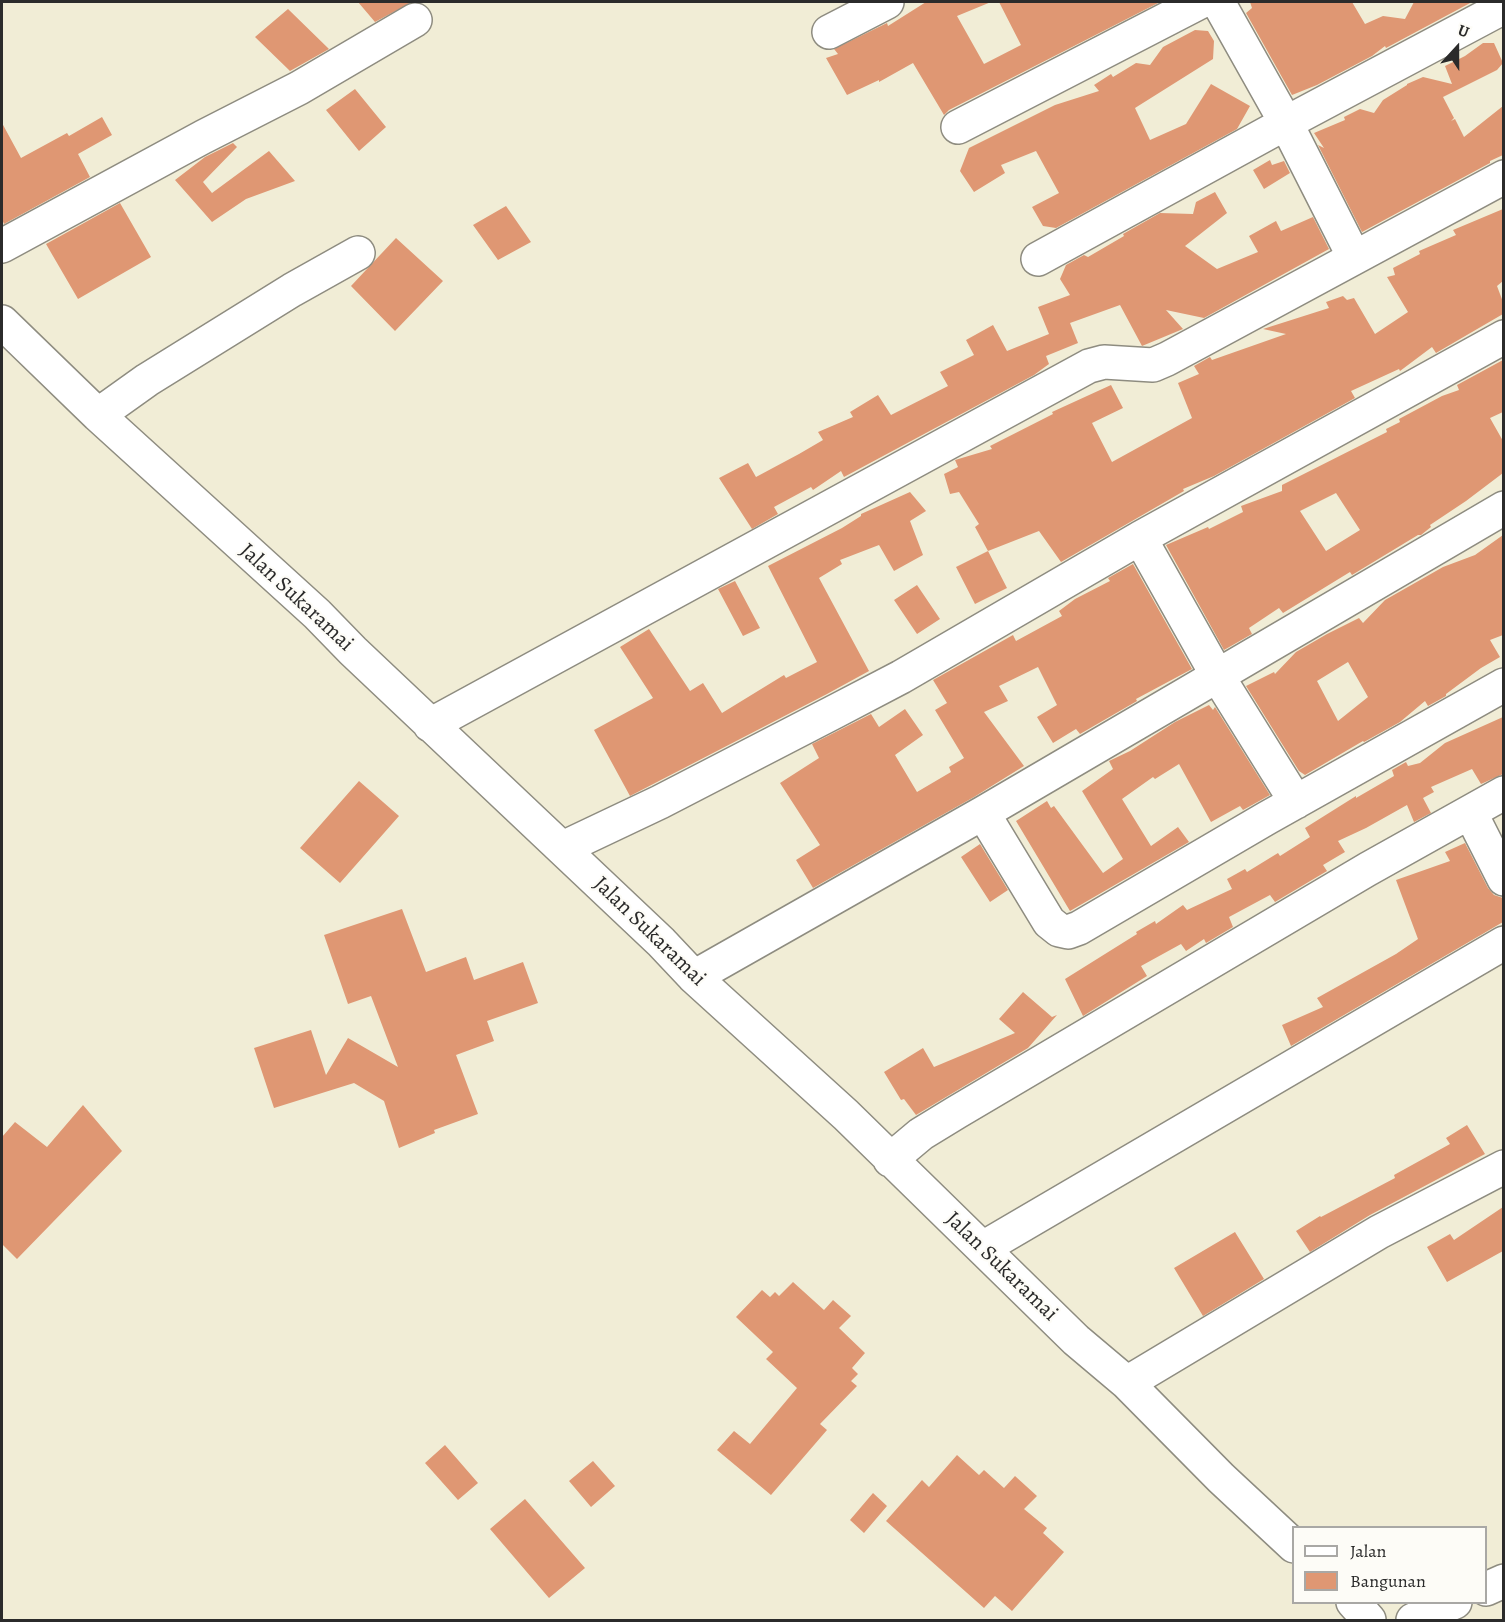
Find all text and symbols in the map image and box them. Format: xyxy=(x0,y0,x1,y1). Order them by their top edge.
north arrow xyxy=(1427,18,1487,78)
text: U xyxy=(1455,19,1472,43)
street label: Jalan Sukaramai xyxy=(233,538,359,658)
street label: Jalan Sukaramai xyxy=(587,872,711,992)
street label: Jalan Sukaramai xyxy=(939,1207,1063,1327)
legend xyxy=(1292,1526,1487,1604)
text: Jalan xyxy=(1350,1539,1386,1563)
text: Bangunan xyxy=(1350,1569,1426,1593)

